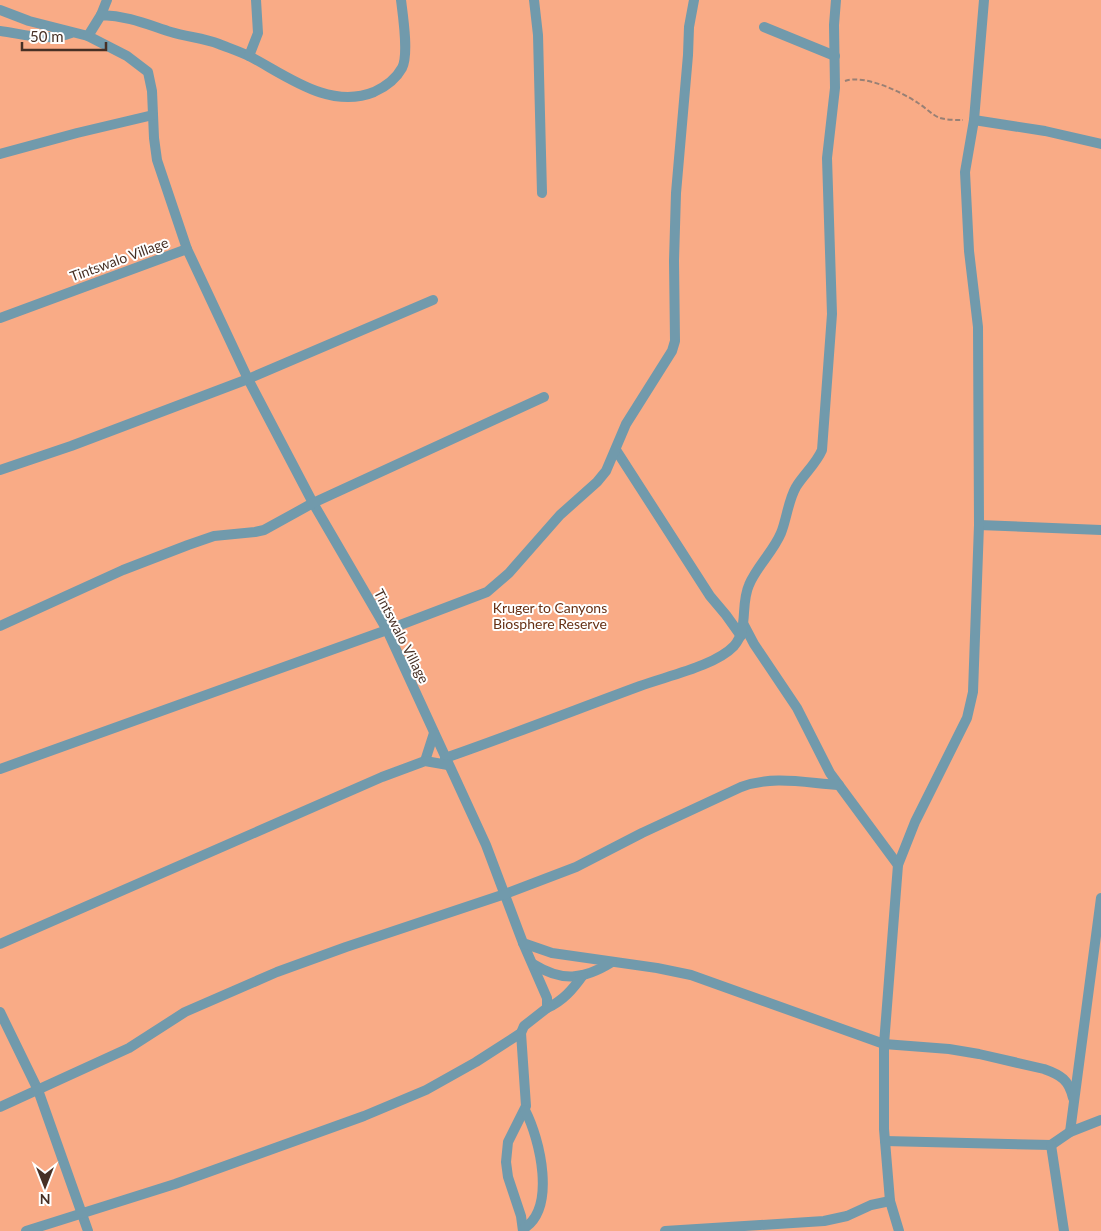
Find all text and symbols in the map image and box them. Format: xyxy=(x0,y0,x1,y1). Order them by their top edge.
scale bar xyxy=(22,20,106,52)
text: 50 m xyxy=(30,27,64,45)
street label: Tintswalo Village xyxy=(67,233,171,285)
street label: Tintswalo Village xyxy=(371,586,433,686)
park label: Kruger to Canyons Biosphere Reserve xyxy=(493,599,607,632)
north arrow xyxy=(20,1161,70,1211)
text: N xyxy=(40,1191,50,1208)

